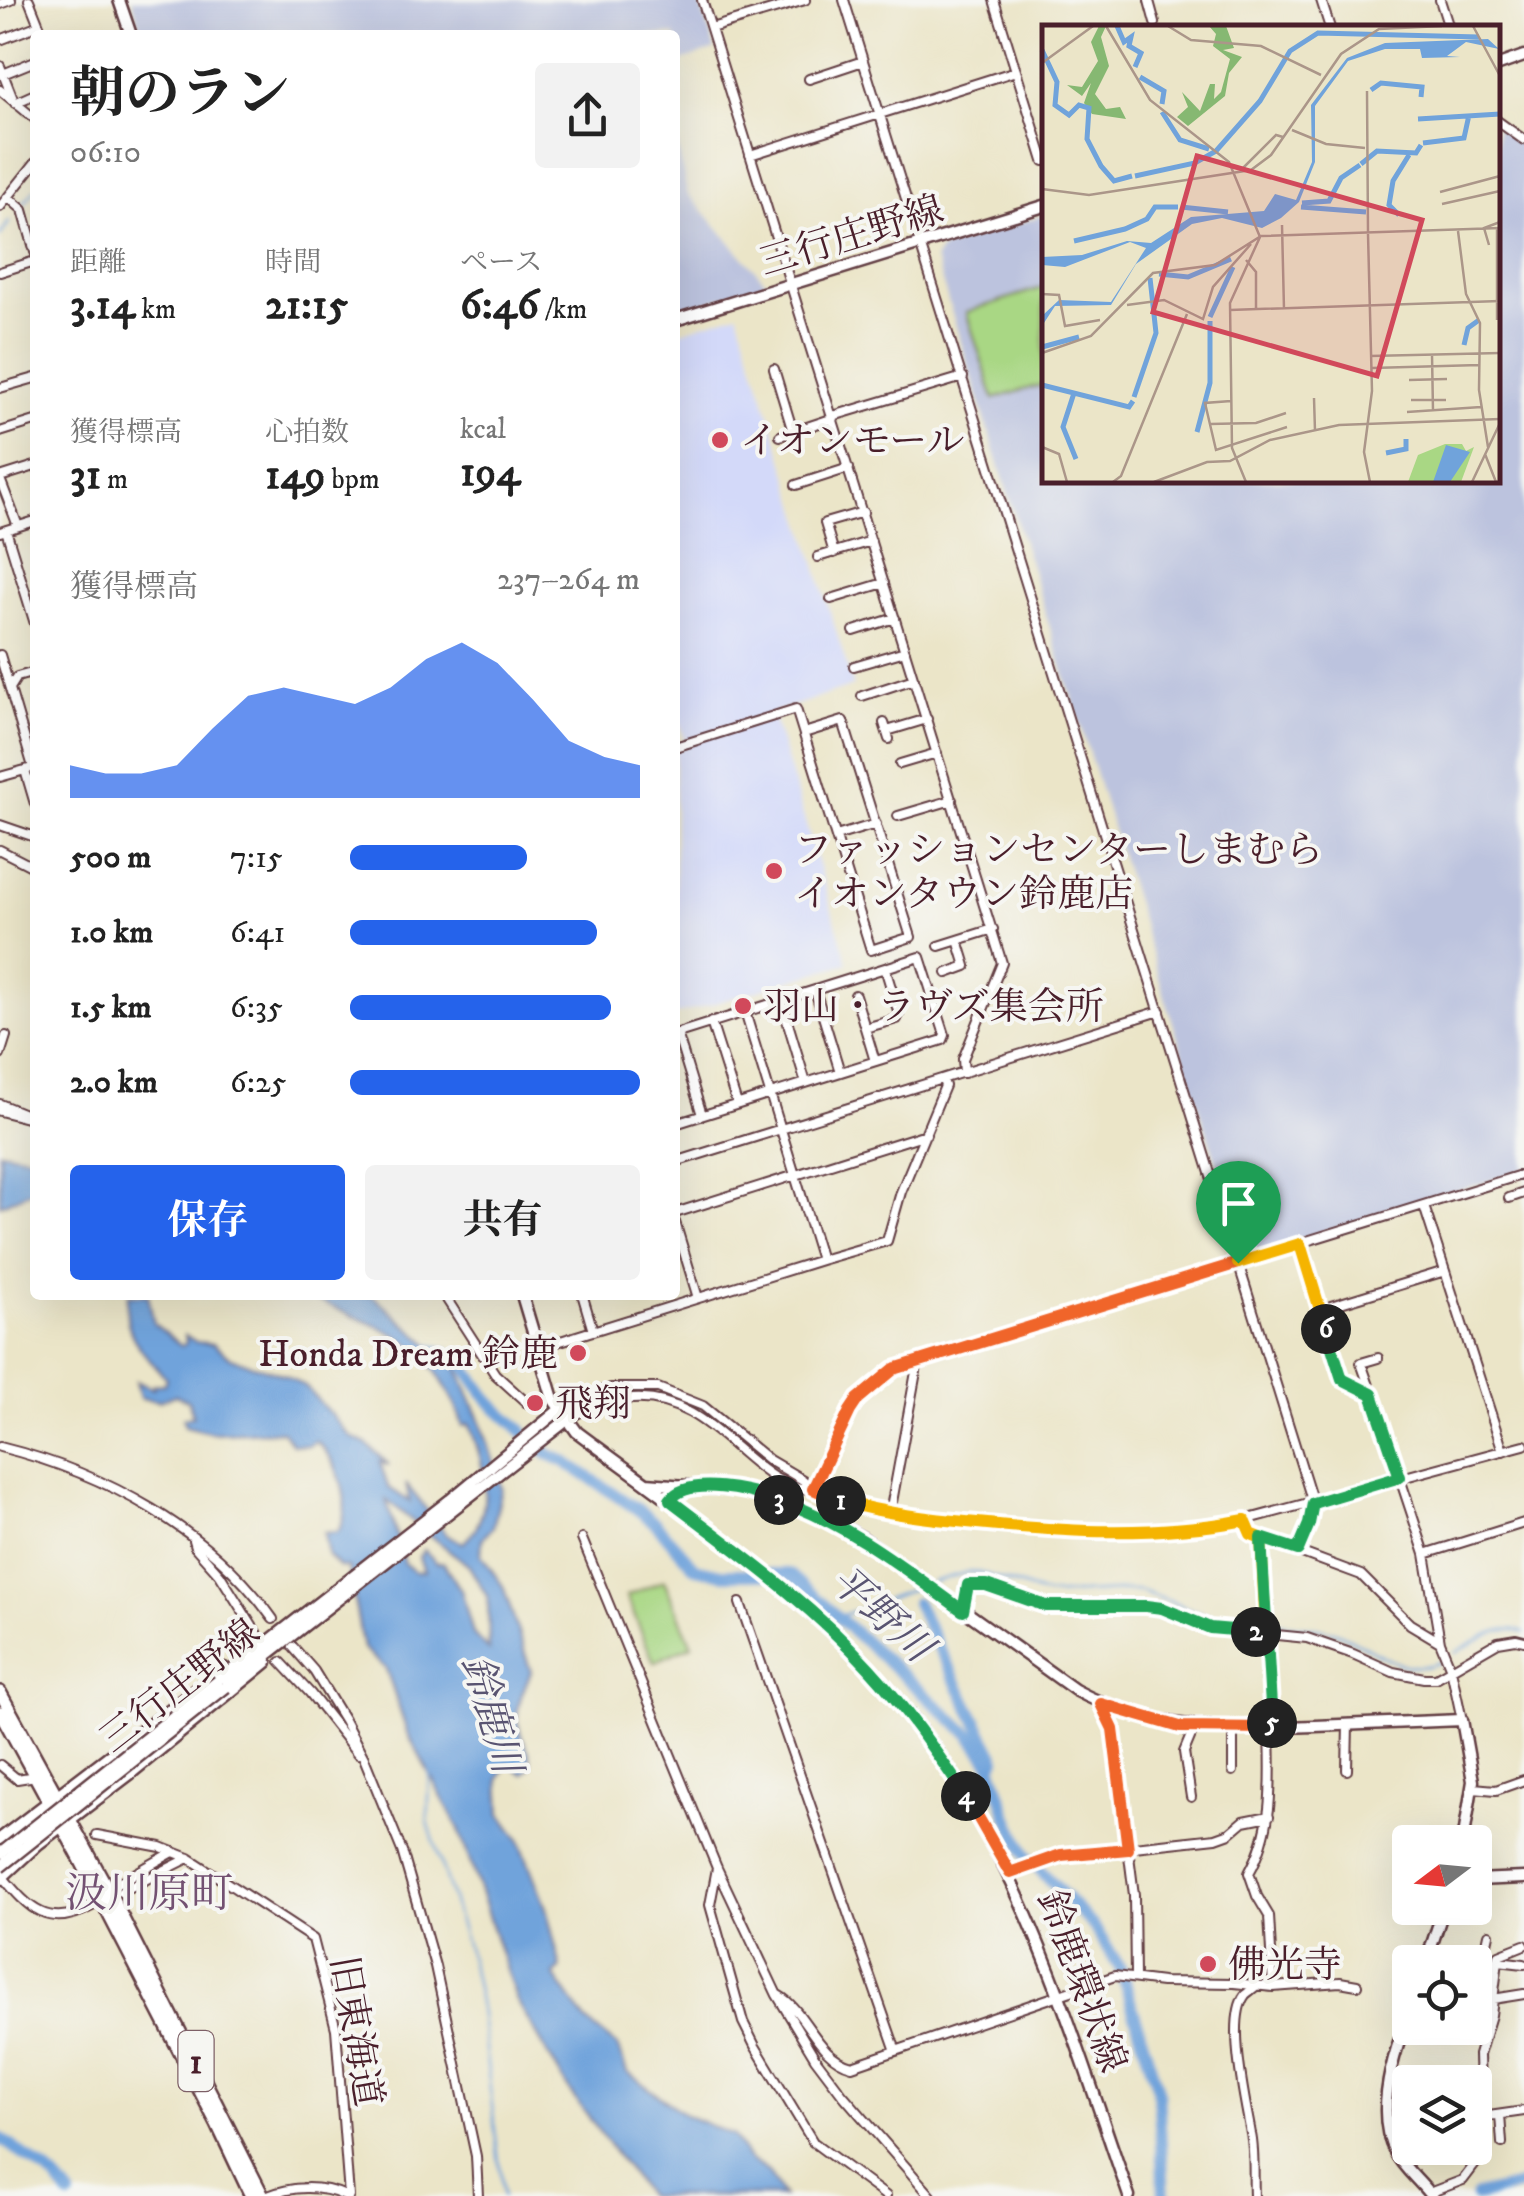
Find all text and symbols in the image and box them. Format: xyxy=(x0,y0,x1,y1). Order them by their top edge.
inset map xyxy=(1042,25,1499,482)
text: 朝のラン xyxy=(70,61,290,130)
button: share xyxy=(535,63,640,168)
text: 06:10 xyxy=(70,133,141,173)
street label: 三行庄野線 xyxy=(754,186,949,288)
text: 距離 xyxy=(70,245,126,280)
text: 時間 xyxy=(265,245,321,280)
text: ペース xyxy=(460,245,543,280)
text: 3.14 xyxy=(70,280,135,332)
text: 21:15 xyxy=(265,280,348,332)
text: 6:46 xyxy=(460,280,539,332)
text: km xyxy=(135,292,176,327)
text: /km xyxy=(539,292,587,327)
text: kcal xyxy=(460,412,506,447)
text: 獲得標高 xyxy=(70,415,182,450)
text: 心拍数 xyxy=(265,415,349,450)
place label: イオンモール xyxy=(740,418,965,466)
marker: イオンモール xyxy=(709,429,731,451)
text: 194 xyxy=(460,447,520,499)
text: 31 xyxy=(70,450,101,502)
text: 149 xyxy=(265,450,326,502)
text: m xyxy=(101,462,128,497)
text: bpm xyxy=(326,462,380,497)
text: 237–264 m xyxy=(497,560,640,600)
text: 獲得標高 xyxy=(70,568,198,608)
place label: ファッションセンターしまむら イオンタウン鈴鹿店 xyxy=(794,827,1323,919)
text: 500 m xyxy=(70,838,151,878)
text: 7:15 xyxy=(230,838,283,878)
marker: ファッションセンターしまむら イオンタウン鈴鹿店 xyxy=(763,860,785,882)
text: 1.0 km xyxy=(70,913,153,953)
text: 6:41 xyxy=(230,913,285,953)
place label: 羽山・ラヴズ集会所 xyxy=(763,984,1104,1032)
text: 1.5 km xyxy=(70,988,152,1028)
text: 6:35 xyxy=(230,988,283,1028)
marker: 羽山・ラヴズ集会所 xyxy=(732,995,754,1017)
text: 2.0 km xyxy=(70,1063,158,1103)
text: 6:25 xyxy=(230,1063,286,1103)
pin xyxy=(1196,1161,1281,1264)
button: 保存 xyxy=(70,1165,345,1280)
button: 共有 xyxy=(365,1165,640,1280)
icon: arrive xyxy=(1211,1176,1266,1231)
pin: 6 xyxy=(1301,1304,1351,1354)
text: 6 xyxy=(1319,1311,1333,1346)
place label: Honda Dream 鈴鹿 xyxy=(258,1331,558,1379)
marker: Honda Dream 鈴鹿 xyxy=(567,1342,589,1364)
place label: 飛翔 xyxy=(555,1381,631,1429)
marker: 飛翔 xyxy=(524,1392,546,1414)
pin: 3 xyxy=(754,1475,804,1525)
pin: 1 xyxy=(816,1476,866,1526)
text: 3 xyxy=(774,1482,784,1517)
text: 1 xyxy=(836,1483,846,1518)
water label: 平野川 xyxy=(819,1557,944,1677)
pin: 2 xyxy=(1231,1607,1281,1657)
street label: 三行庄野線 xyxy=(91,1609,270,1764)
text: 2 xyxy=(1249,1614,1263,1649)
water label: 鈴鹿川 xyxy=(450,1650,532,1783)
pin: 5 xyxy=(1247,1698,1297,1748)
text: 5 xyxy=(1265,1705,1279,1740)
pin: 4 xyxy=(941,1771,991,1821)
text: 4 xyxy=(958,1778,974,1813)
north arrow xyxy=(1392,1825,1492,1925)
map controls xyxy=(1392,1825,1492,2165)
district label: 汲川原町 xyxy=(65,1869,233,1921)
street label: 鈴鹿環状線 xyxy=(1026,1884,1136,2079)
place label: 佛光寺 xyxy=(1228,1942,1342,1990)
button: locate xyxy=(1392,1945,1492,2045)
street label: 旧東海道 xyxy=(318,1952,392,2110)
marker: 佛光寺 xyxy=(1197,1953,1219,1975)
road number: 1 xyxy=(178,2031,214,2091)
button: layers xyxy=(1392,2065,1492,2165)

